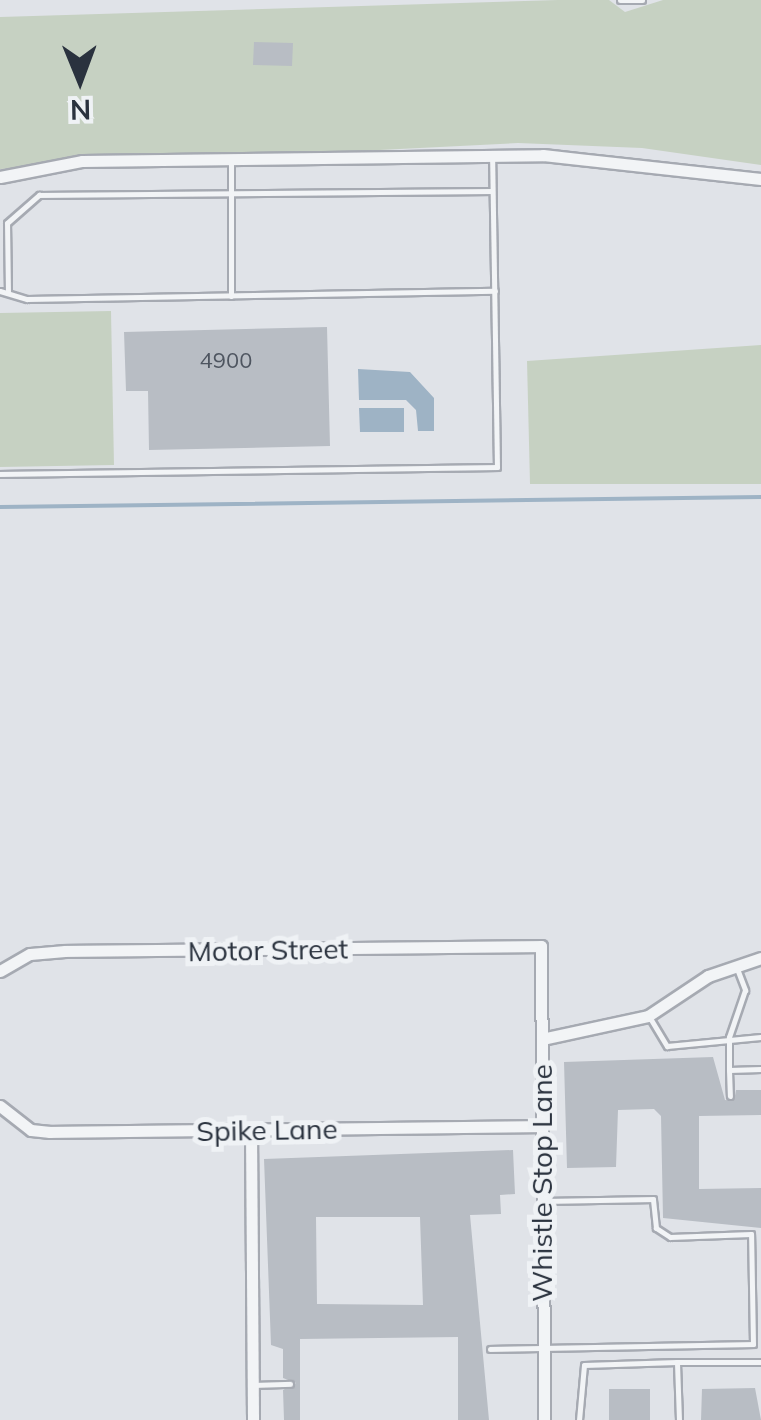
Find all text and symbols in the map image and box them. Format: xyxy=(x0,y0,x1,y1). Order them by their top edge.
north arrow xyxy=(30,30,130,130)
text: N xyxy=(70,93,91,128)
house number: 4900 xyxy=(200,348,252,374)
street label: Motor Street xyxy=(188,932,348,968)
street label: Whistle Stop Lane xyxy=(525,1064,559,1302)
street label: Spike Lane xyxy=(196,1112,338,1148)

